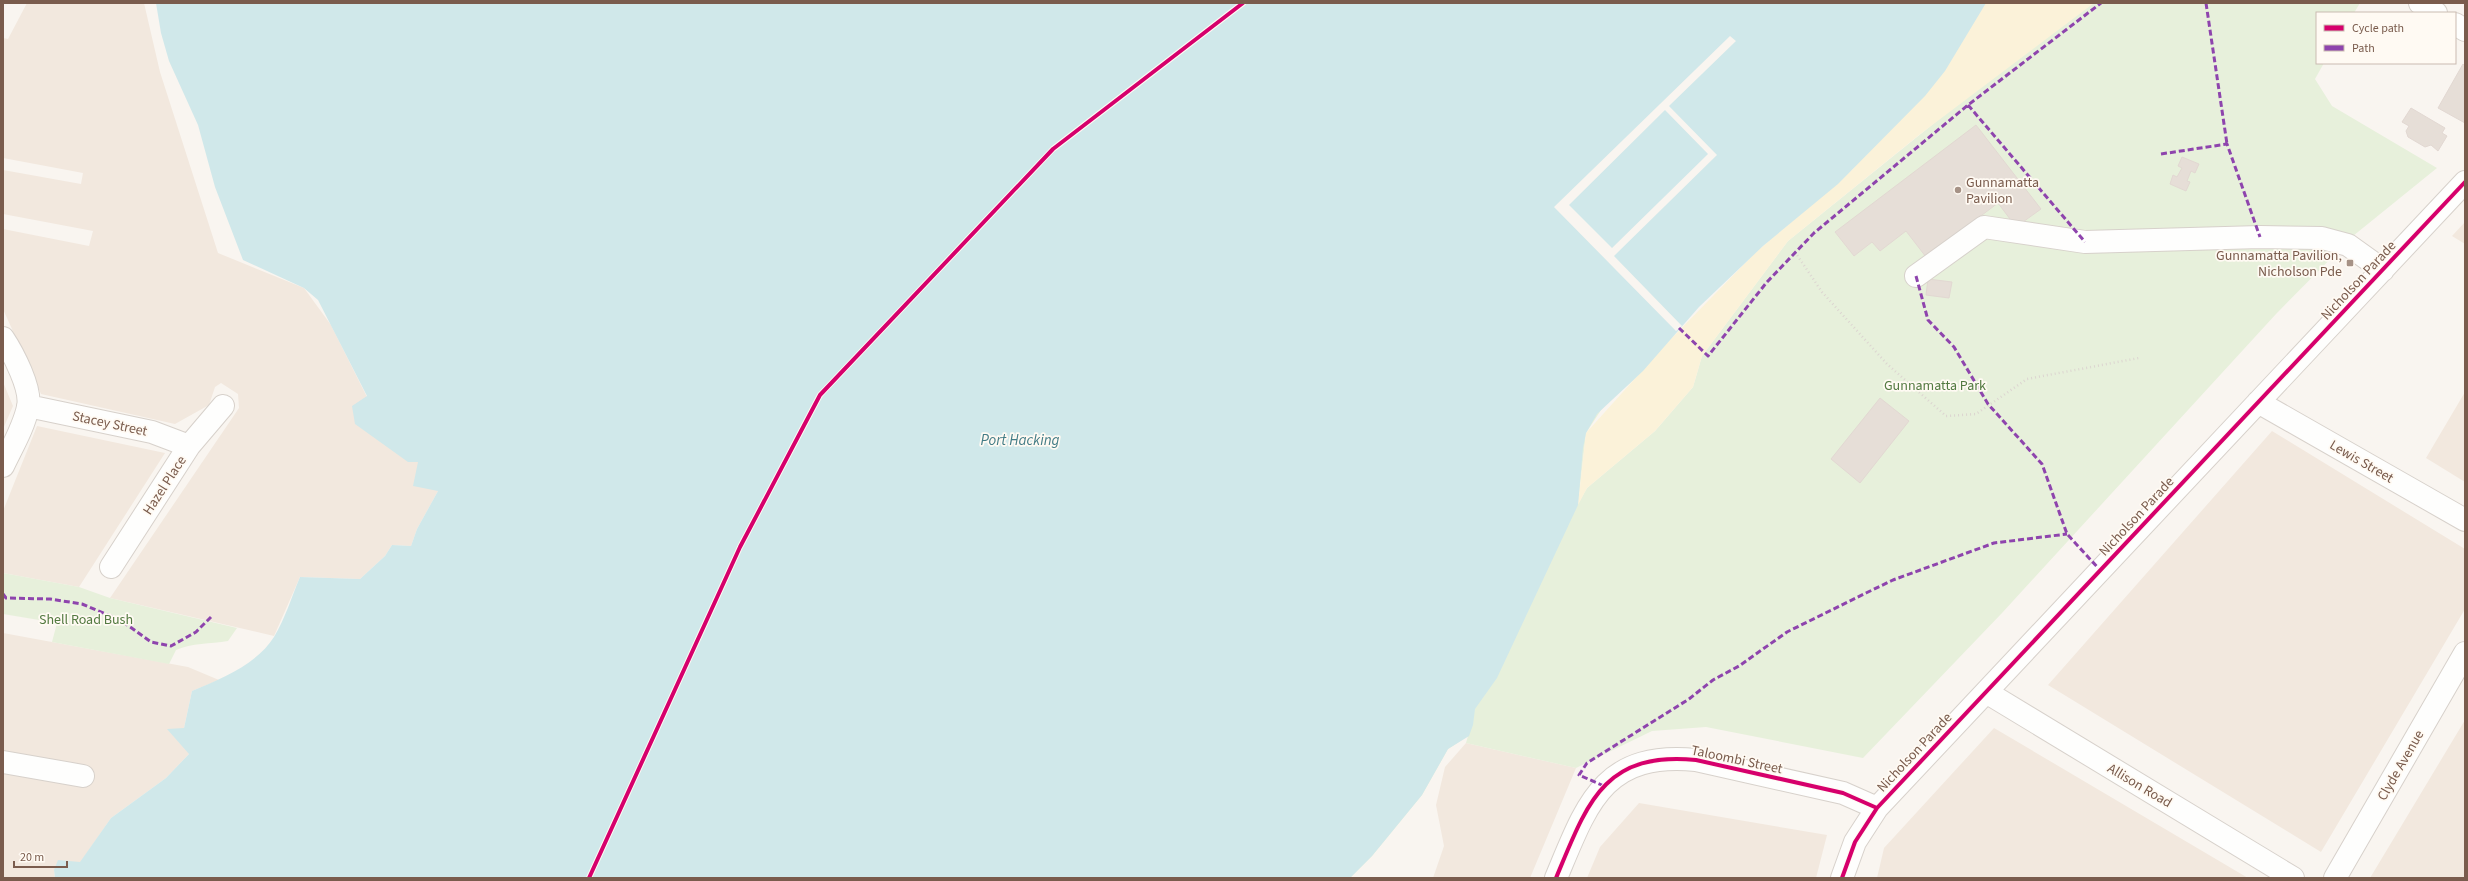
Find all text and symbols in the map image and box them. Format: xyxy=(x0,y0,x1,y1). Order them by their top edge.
legend xyxy=(2316,12,2456,64)
text: Cycle path xyxy=(2352,20,2404,37)
text: Path xyxy=(2352,40,2375,57)
place label: Gunnamatta Pavilion xyxy=(1966,173,2039,209)
marker: Gunnamatta Pavilion xyxy=(1953,185,1963,195)
street label: Nicholson Parade xyxy=(2317,236,2401,325)
place label: Gunnamatta Pavilion, Nicholson Pde xyxy=(2216,246,2342,282)
marker: Gunnamatta Pavilion, Nicholson Pde xyxy=(2345,258,2355,268)
park label: Gunnamatta Park xyxy=(1884,376,1986,396)
street label: Stacey Street xyxy=(70,406,149,442)
water label: Port Hacking xyxy=(980,430,1060,451)
street label: Lewis Street xyxy=(2326,435,2397,488)
street label: Hazel Place xyxy=(138,452,191,519)
street label: Nicholson Parade xyxy=(2095,472,2179,561)
park label: Shell Road Bush xyxy=(39,610,133,630)
street label: Nicholson Parade xyxy=(1873,708,1957,797)
street label: Clyde Avenue xyxy=(2373,726,2429,805)
street label: Taloombi Street xyxy=(1689,741,1785,779)
street label: Allison Road xyxy=(2103,759,2176,813)
scale bar xyxy=(14,843,67,869)
text: 20 m xyxy=(20,849,44,866)

